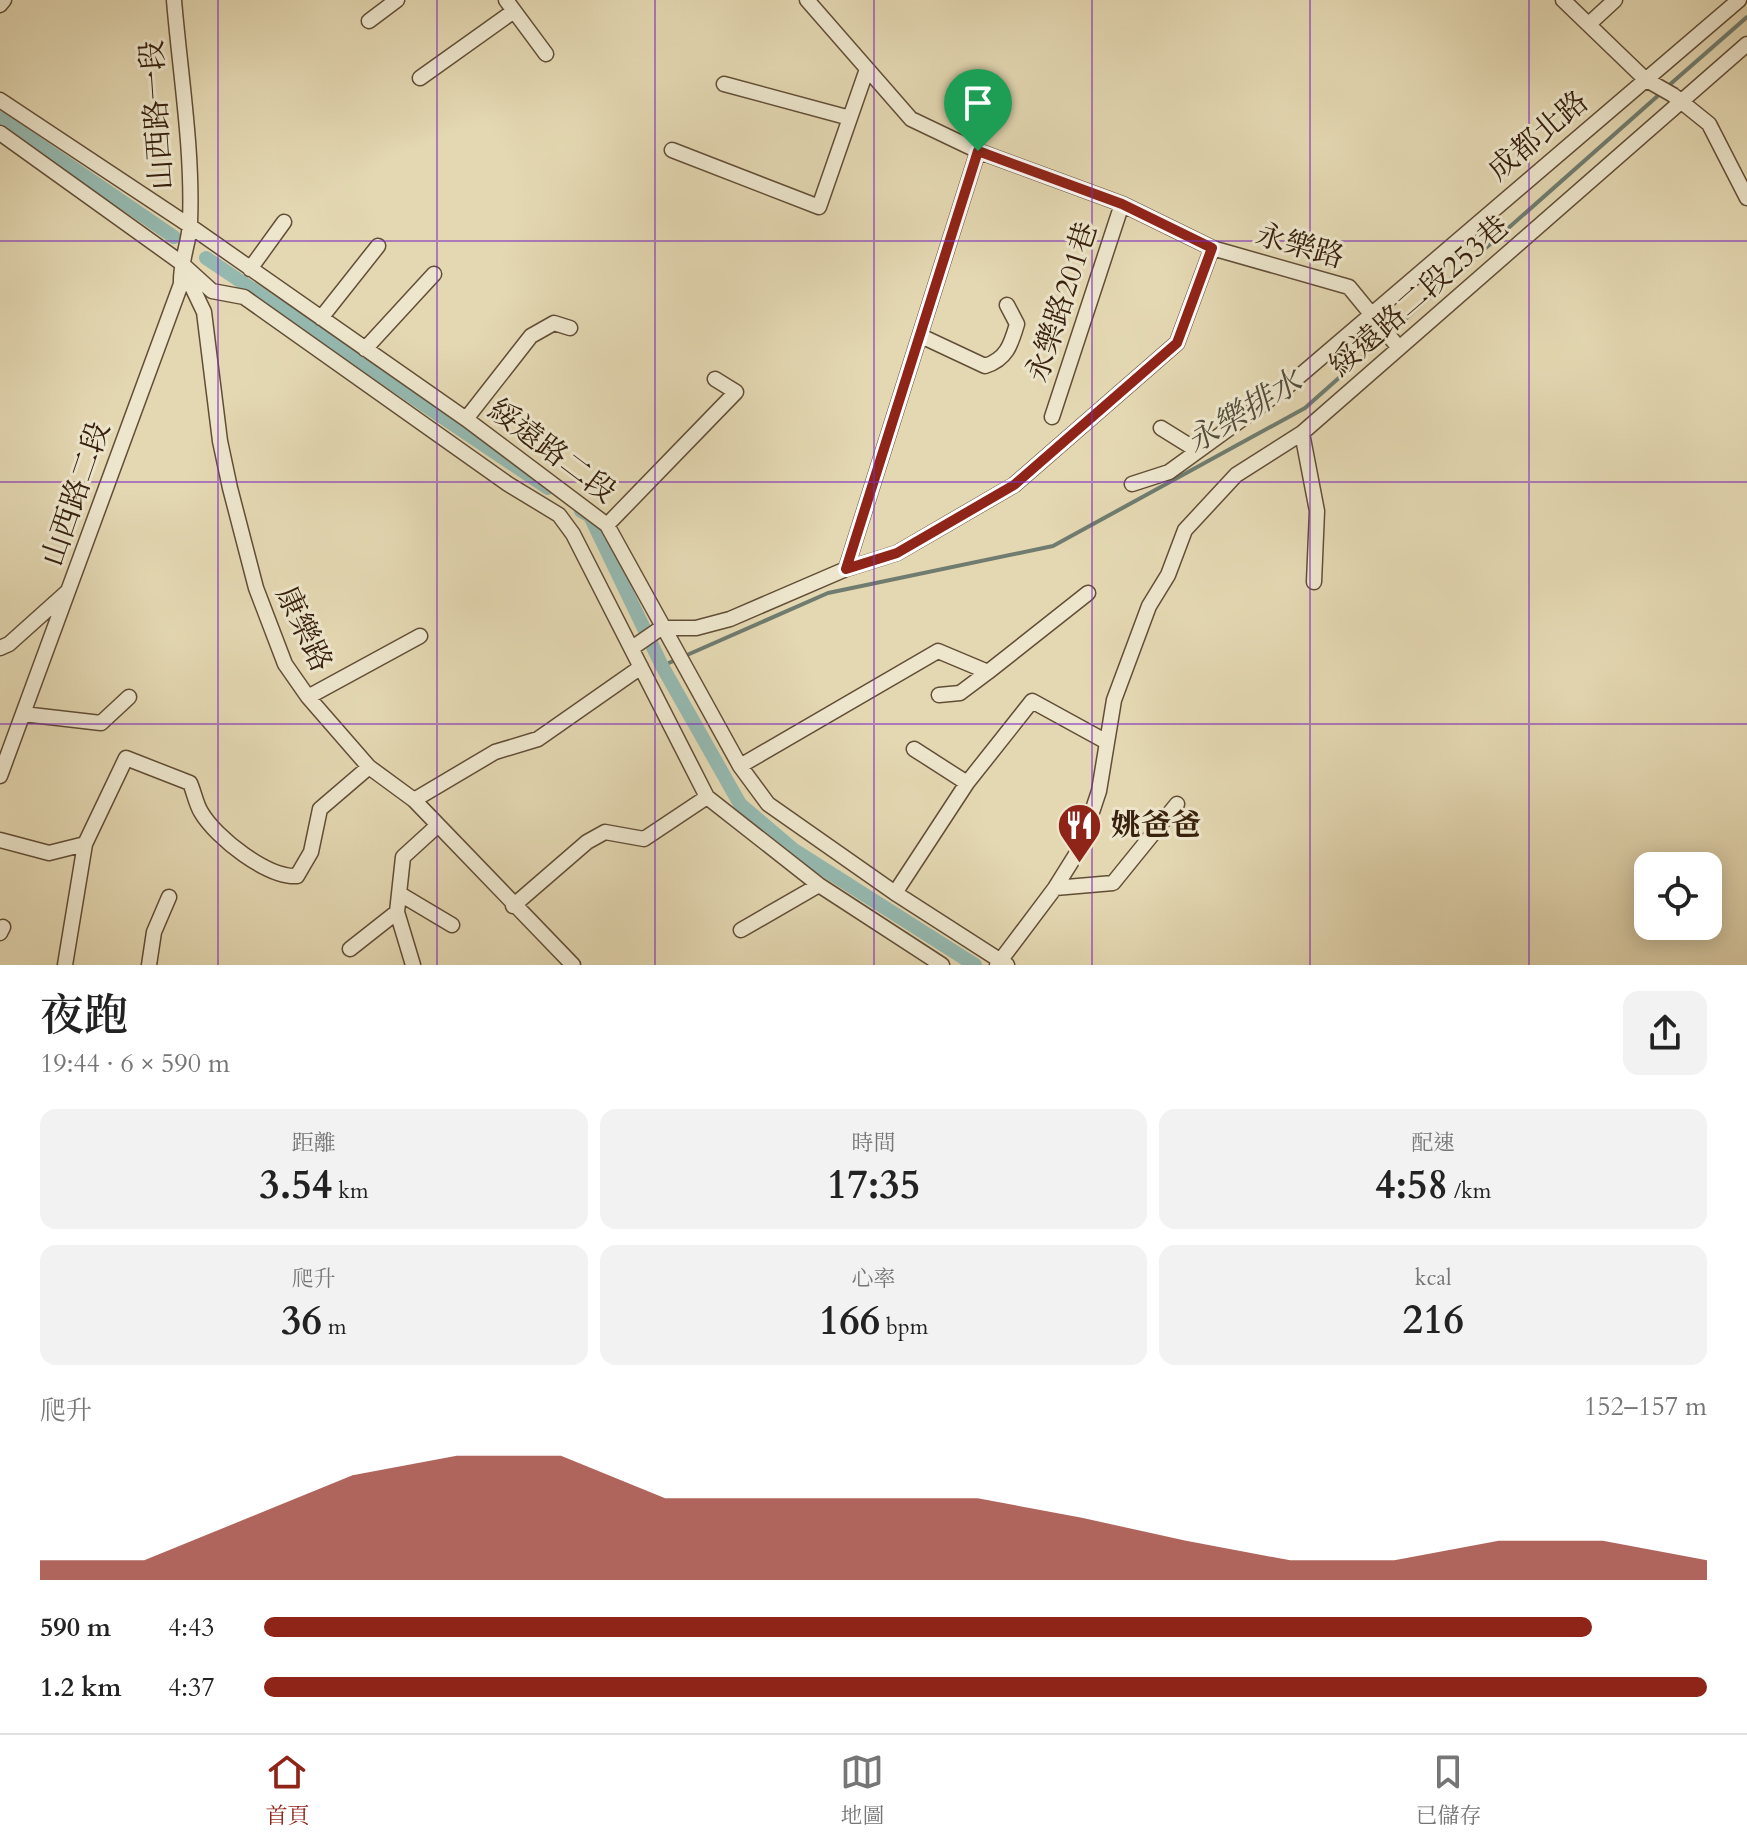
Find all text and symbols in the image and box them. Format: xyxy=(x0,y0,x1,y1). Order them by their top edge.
street label: 山西路一段 xyxy=(131,39,183,191)
pin xyxy=(944,69,1012,151)
icon: arrive xyxy=(956,81,1000,125)
street label: 成都北路 xyxy=(1479,82,1597,190)
street label: 綏遠路二段253巷 xyxy=(1320,206,1518,386)
street label: 永樂路 xyxy=(1251,214,1349,278)
street label: 永樂路201巷 xyxy=(1017,217,1107,387)
water label: 永樂排水 xyxy=(1178,359,1313,464)
street label: 綏遠路二段 xyxy=(480,389,624,513)
street label: 山西路二段 xyxy=(32,416,120,572)
street label: 康樂路 xyxy=(266,580,342,678)
restaurant icon: 姚爸爸 xyxy=(1056,801,1104,864)
place label: 姚爸爸 xyxy=(1111,805,1201,846)
map controls xyxy=(1634,852,1722,940)
button: locate xyxy=(1634,852,1722,940)
text: 夜跑 xyxy=(40,986,128,1046)
button: share xyxy=(1623,991,1707,1075)
text: 19:44 · 6 × 590 m xyxy=(40,1046,230,1081)
text: 距離 xyxy=(292,1128,336,1158)
text: 時間 xyxy=(851,1128,896,1158)
text: 配速 xyxy=(1411,1128,1455,1158)
text: 3.54 xyxy=(259,1158,332,1213)
text: 17:35 xyxy=(827,1158,920,1213)
text: 4:58 xyxy=(1375,1158,1448,1213)
text: km xyxy=(332,1176,369,1206)
text: /km xyxy=(1448,1176,1491,1206)
text: kcal xyxy=(1415,1263,1452,1293)
text: 爬升 xyxy=(292,1264,336,1294)
text: 心率 xyxy=(851,1264,896,1294)
text: 216 xyxy=(1402,1293,1464,1348)
text: 36 xyxy=(281,1294,322,1349)
text: 166 xyxy=(819,1294,880,1349)
text: m xyxy=(322,1312,347,1342)
text: bpm xyxy=(880,1312,928,1342)
text: 152–157 m xyxy=(1584,1389,1707,1424)
text: 爬升 xyxy=(40,1393,92,1428)
text: 590 m xyxy=(40,1610,111,1645)
text: 4:43 xyxy=(168,1610,215,1645)
text: 1.2 km xyxy=(40,1670,121,1705)
text: 4:37 xyxy=(168,1670,215,1705)
tab: 首頁 xyxy=(265,1750,310,1831)
tab: 地圖 xyxy=(840,1750,885,1831)
tab: 已儲存 xyxy=(1415,1750,1482,1831)

